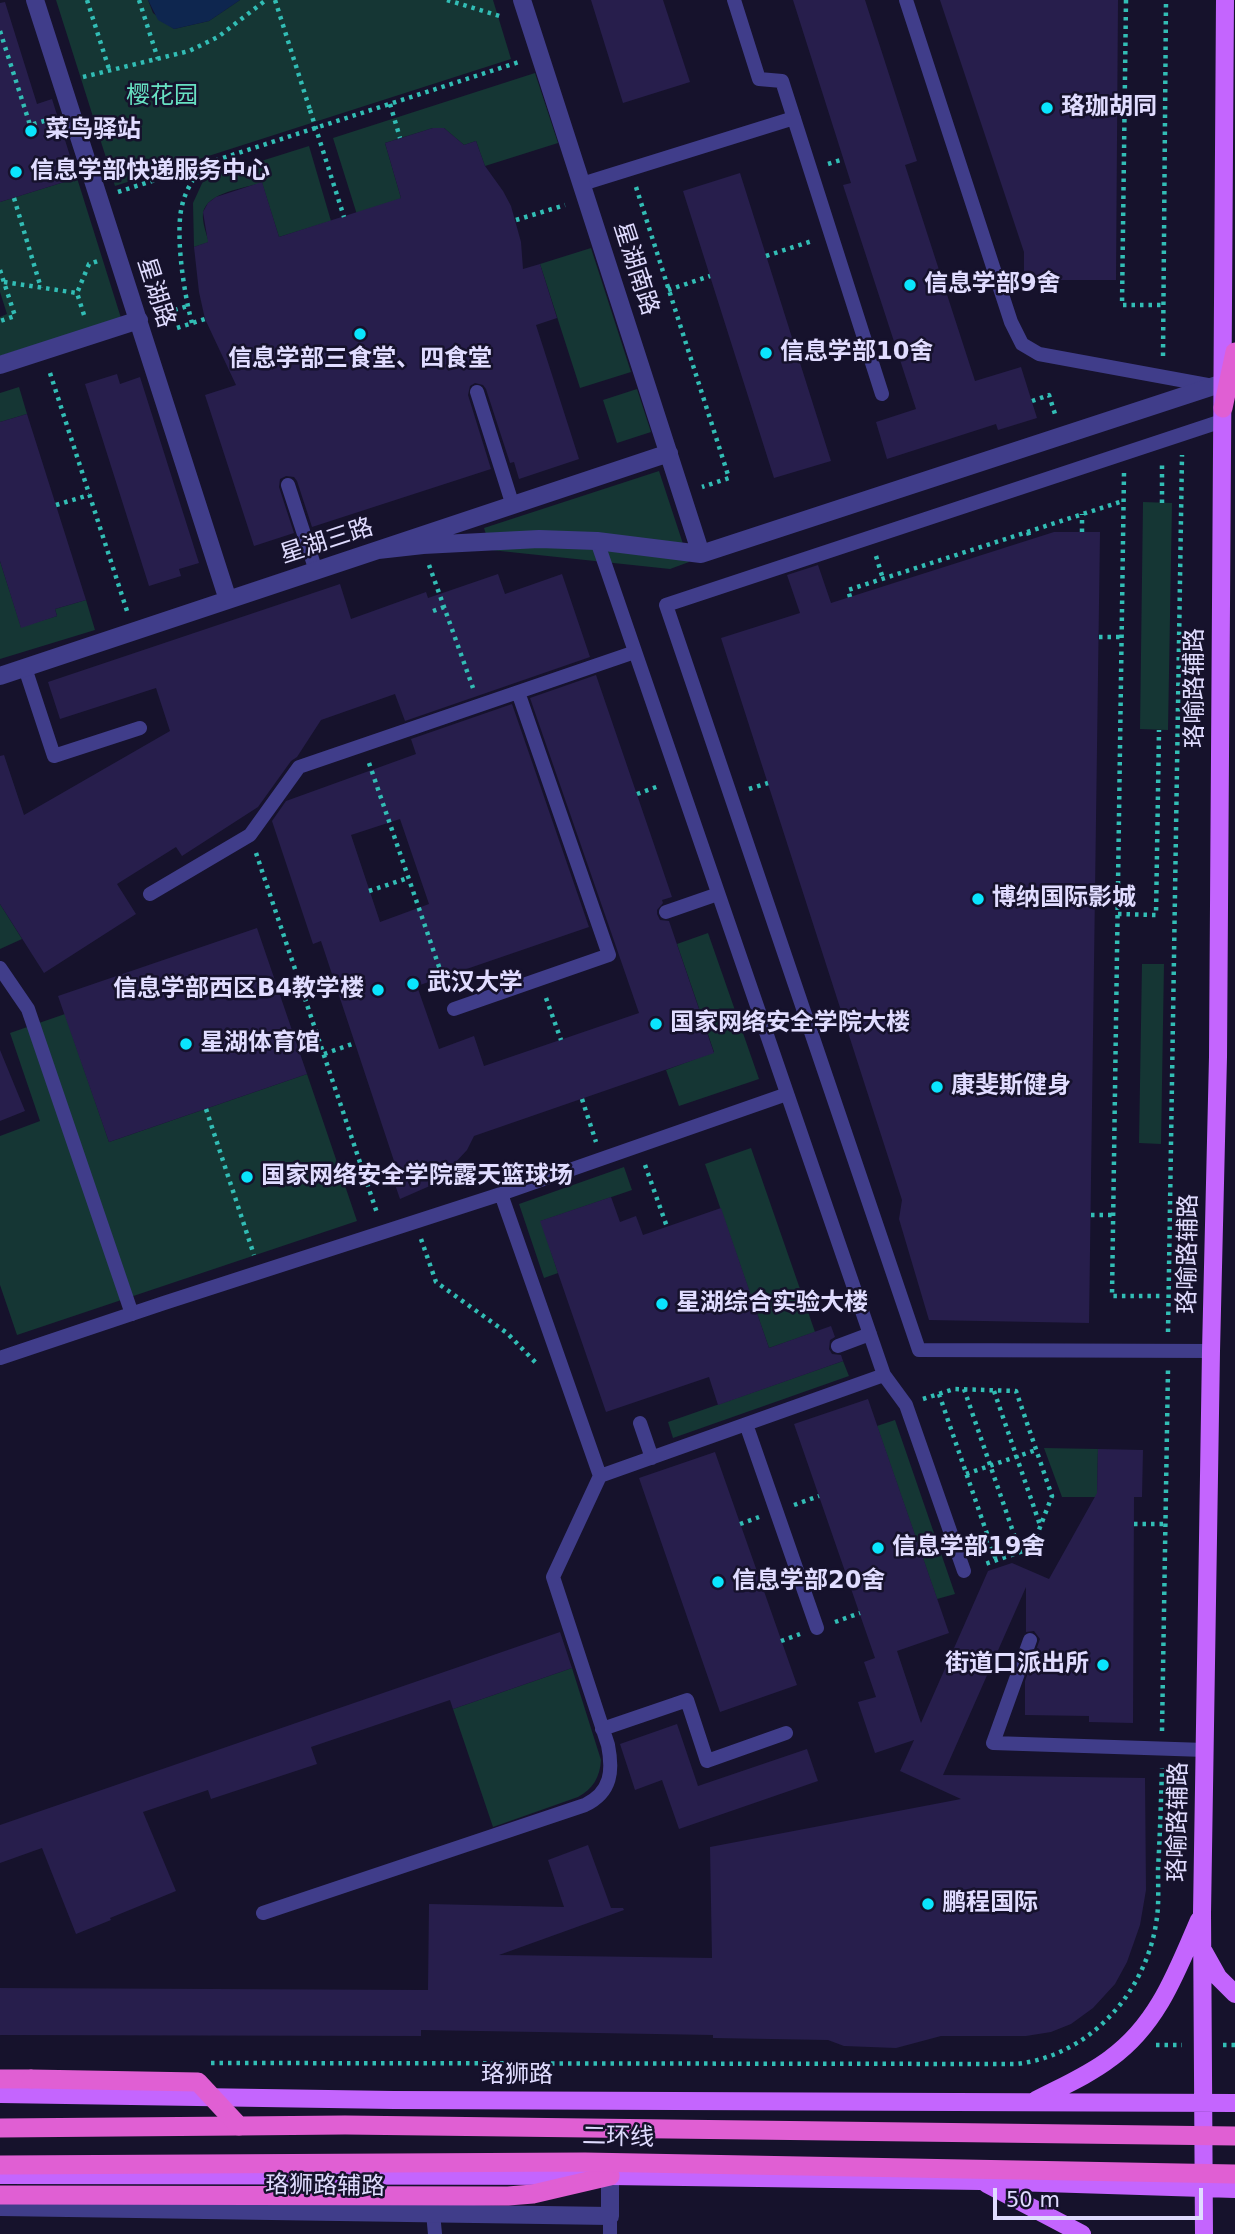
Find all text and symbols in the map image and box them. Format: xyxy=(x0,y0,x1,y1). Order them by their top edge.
park label: 樱花园 xyxy=(126,83,198,111)
place label: 珞珈胡同 xyxy=(1061,94,1157,122)
marker: 珞珈胡同 xyxy=(1039,100,1055,116)
place label: 菜鸟驿站 xyxy=(45,117,141,145)
marker: 菜鸟驿站 xyxy=(23,123,39,139)
place label: 信息学部快递服务中心 xyxy=(30,158,270,186)
marker: 信息学部快递服务中心 xyxy=(8,164,24,180)
street label: 星湖南路 xyxy=(606,219,664,319)
street label: 星湖路 xyxy=(130,254,180,332)
place label: 信息学部9舍 xyxy=(924,271,1061,299)
marker: 信息学部9舍 xyxy=(902,277,918,293)
marker: 信息学部三食堂、四食堂 xyxy=(352,326,368,342)
place label: 信息学部10舍 xyxy=(780,339,933,367)
marker: 信息学部10舍 xyxy=(758,345,774,361)
place label: 信息学部三食堂、四食堂 xyxy=(228,346,492,374)
street label: 星湖三路 xyxy=(277,513,377,571)
street label: 珞喻路辅路 xyxy=(1182,628,1210,748)
place label: 博纳国际影城 xyxy=(992,885,1136,913)
marker: 博纳国际影城 xyxy=(970,891,986,907)
place label: 武汉大学 xyxy=(427,970,523,998)
place label: 信息学部西区B4教学楼 xyxy=(113,976,364,1004)
marker: 武汉大学 xyxy=(405,976,421,992)
marker: 信息学部西区B4教学楼 xyxy=(370,982,386,998)
place label: 国家网络安全学院大楼 xyxy=(670,1010,910,1038)
marker: 国家网络安全学院大楼 xyxy=(648,1016,664,1032)
place label: 星湖体育馆 xyxy=(200,1030,320,1058)
marker: 星湖体育馆 xyxy=(178,1036,194,1052)
place label: 康斐斯健身 xyxy=(951,1073,1071,1101)
marker: 康斐斯健身 xyxy=(929,1079,945,1095)
place label: 国家网络安全学院露天篮球场 xyxy=(261,1163,573,1191)
marker: 国家网络安全学院露天篮球场 xyxy=(239,1169,255,1185)
street label: 珞喻路辅路 xyxy=(1174,1194,1204,1314)
place label: 星湖综合实验大楼 xyxy=(676,1290,868,1318)
marker: 星湖综合实验大楼 xyxy=(654,1296,670,1312)
place label: 信息学部19舍 xyxy=(892,1534,1045,1562)
marker: 信息学部19舍 xyxy=(870,1540,886,1556)
place label: 信息学部20舍 xyxy=(732,1568,885,1596)
marker: 信息学部20舍 xyxy=(710,1574,726,1590)
place label: 街道口派出所 xyxy=(945,1651,1089,1679)
marker: 街道口派出所 xyxy=(1095,1657,1111,1673)
street label: 珞喻路辅路 xyxy=(1164,1762,1194,1882)
place label: 鹏程国际 xyxy=(942,1890,1038,1918)
marker: 鹏程国际 xyxy=(920,1896,936,1912)
street label: 珞狮路 xyxy=(481,2062,553,2090)
street label: 二环线 xyxy=(582,2123,654,2153)
street label: 珞狮路辅路 xyxy=(265,2172,385,2202)
scale bar xyxy=(997,2174,1207,2218)
text: 50 m xyxy=(1006,2188,1060,2212)

